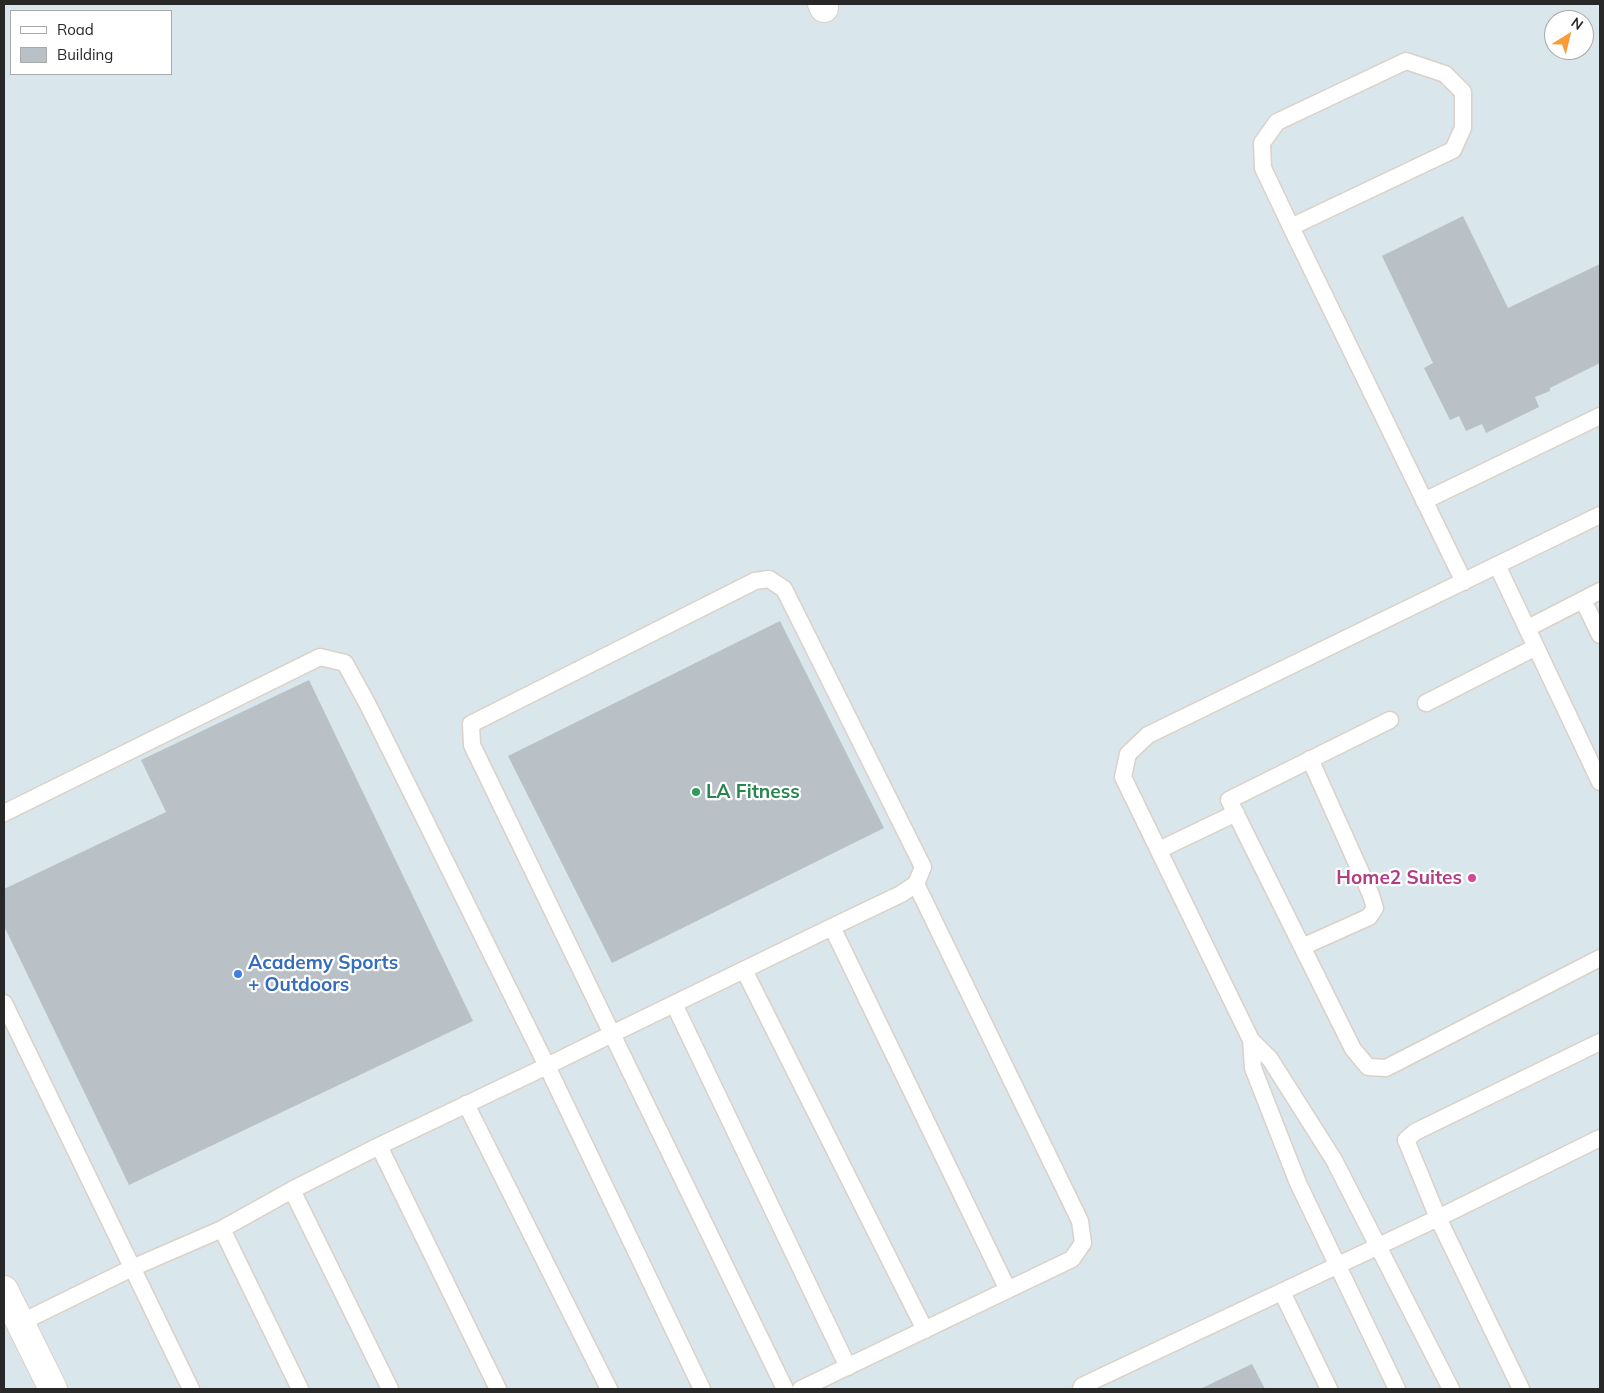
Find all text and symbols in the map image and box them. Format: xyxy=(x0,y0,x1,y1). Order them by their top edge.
legend xyxy=(10,10,172,75)
north arrow xyxy=(1544,10,1594,60)
text: N xyxy=(1568,13,1587,34)
text: Road xyxy=(57,20,94,39)
text: Building xyxy=(57,45,113,64)
place label: LA Fitness xyxy=(706,781,800,803)
marker: LA Fitness xyxy=(690,786,702,798)
place label: Home2 Suites xyxy=(1336,867,1462,889)
marker: Home2 Suites xyxy=(1466,872,1478,884)
place label: Academy Sports + Outdoors xyxy=(248,952,398,996)
marker: Academy Sports + Outdoors xyxy=(232,968,244,980)

